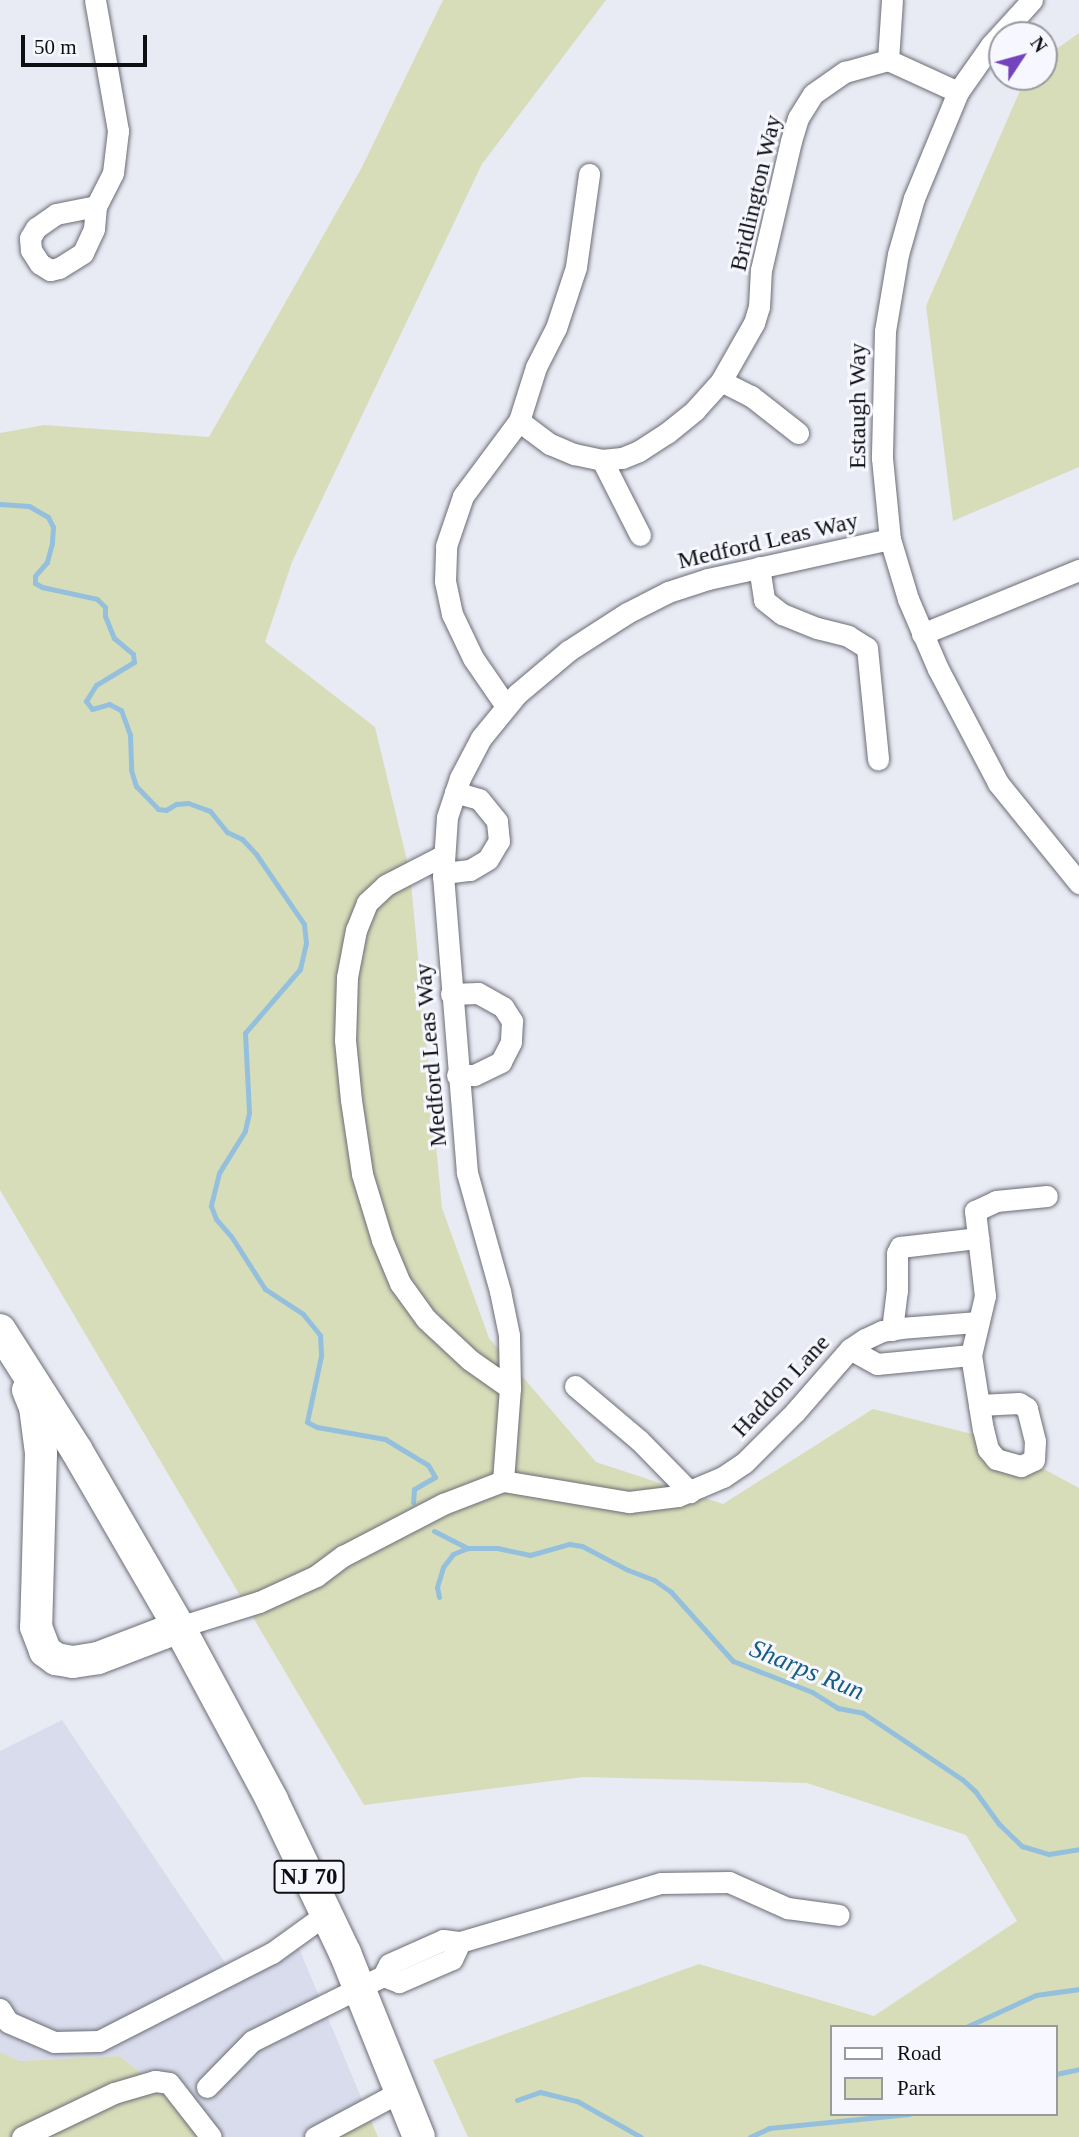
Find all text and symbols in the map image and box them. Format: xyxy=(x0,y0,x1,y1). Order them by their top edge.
scale bar xyxy=(24,21,150,65)
north arrow xyxy=(988,21,1058,91)
text: N xyxy=(1026,33,1051,56)
text: 50 m xyxy=(34,35,77,59)
street label: Bridlington Way xyxy=(724,112,788,274)
street label: Estaugh Way xyxy=(844,343,872,469)
street label: Medford Leas Way xyxy=(675,506,861,576)
street label: Medford Leas Way xyxy=(409,962,453,1148)
street label: Haddon Lane xyxy=(726,1329,836,1443)
water label: Sharps Run xyxy=(745,1633,869,1707)
road number: NJ 70 xyxy=(272,1858,346,1896)
legend xyxy=(830,2025,1058,2116)
text: Road xyxy=(897,2041,941,2065)
text: Park xyxy=(897,2076,936,2100)

